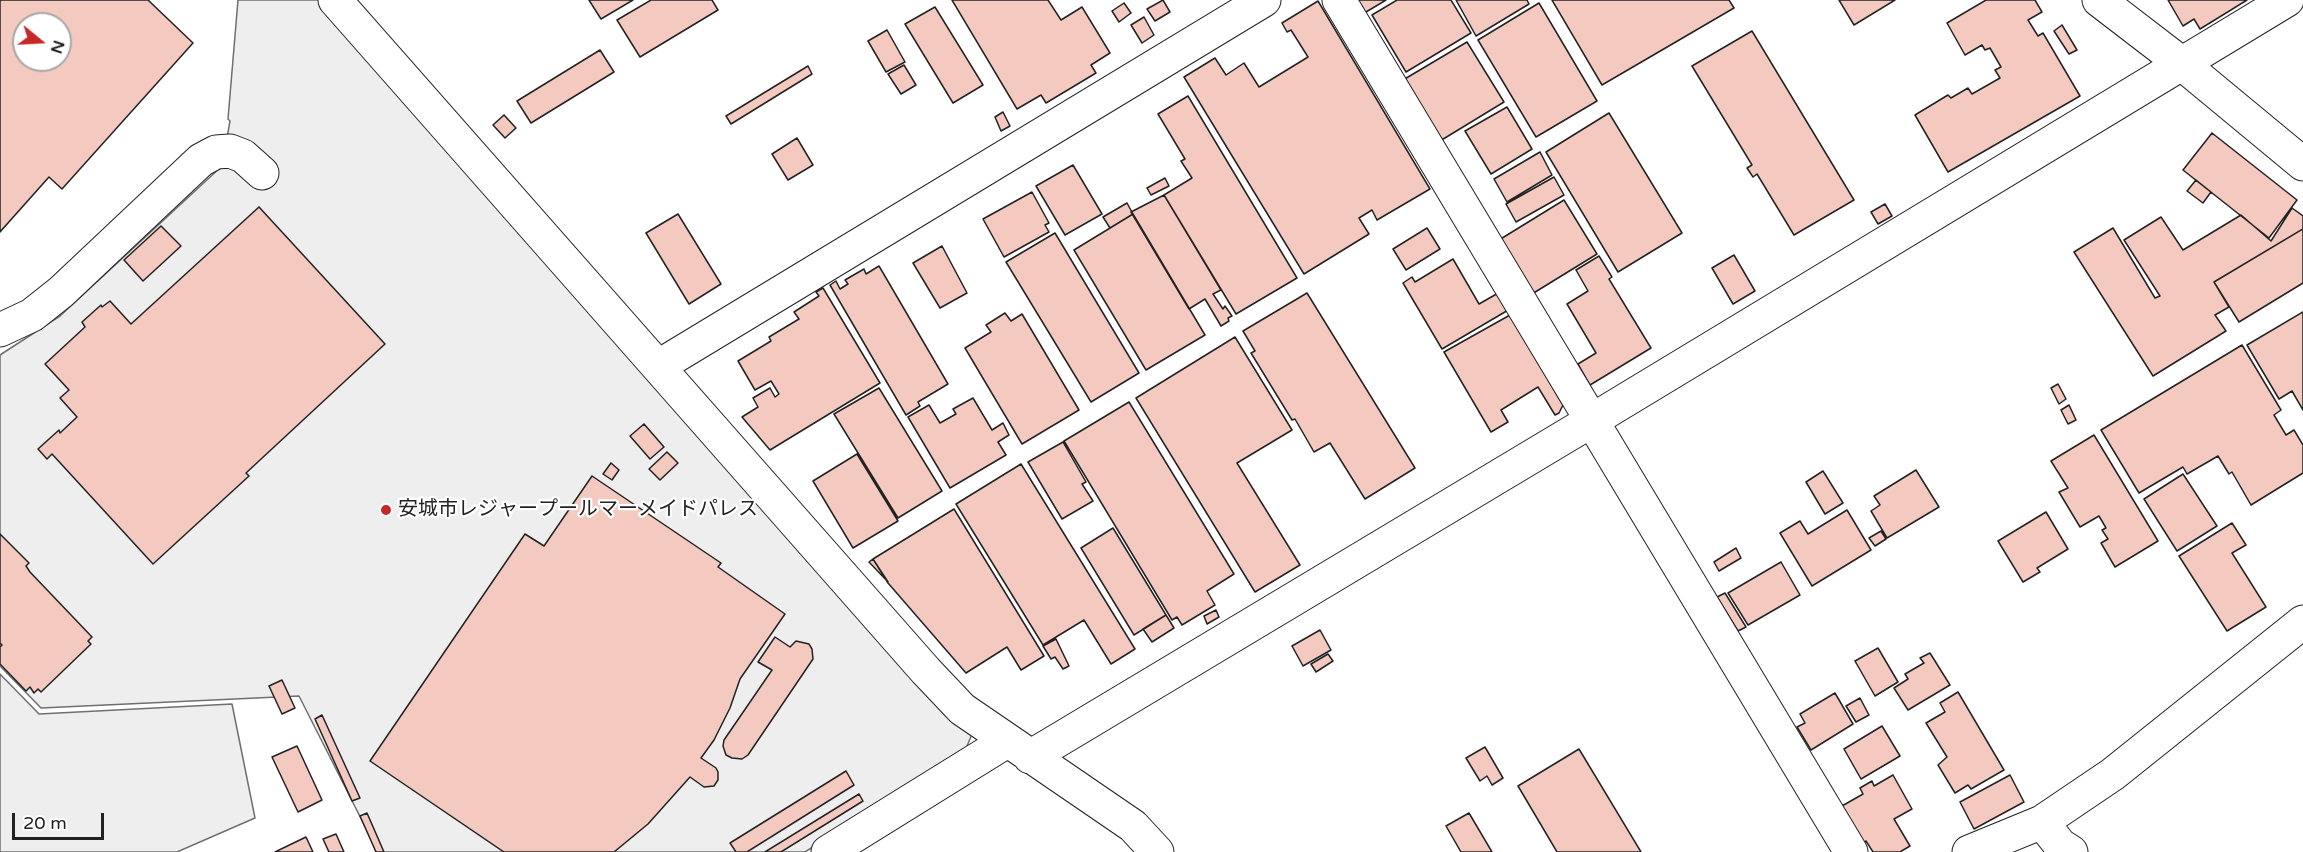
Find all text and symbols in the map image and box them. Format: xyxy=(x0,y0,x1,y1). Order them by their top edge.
north arrow xyxy=(12,12,72,72)
text: N xyxy=(46,38,69,56)
place label: 安城市レジャープールマーメイドパレス xyxy=(398,498,758,522)
marker: 安城市レジャープールマーメイドパレス xyxy=(379,503,393,517)
scale bar xyxy=(15,801,106,839)
text: 20 m xyxy=(23,812,67,834)

